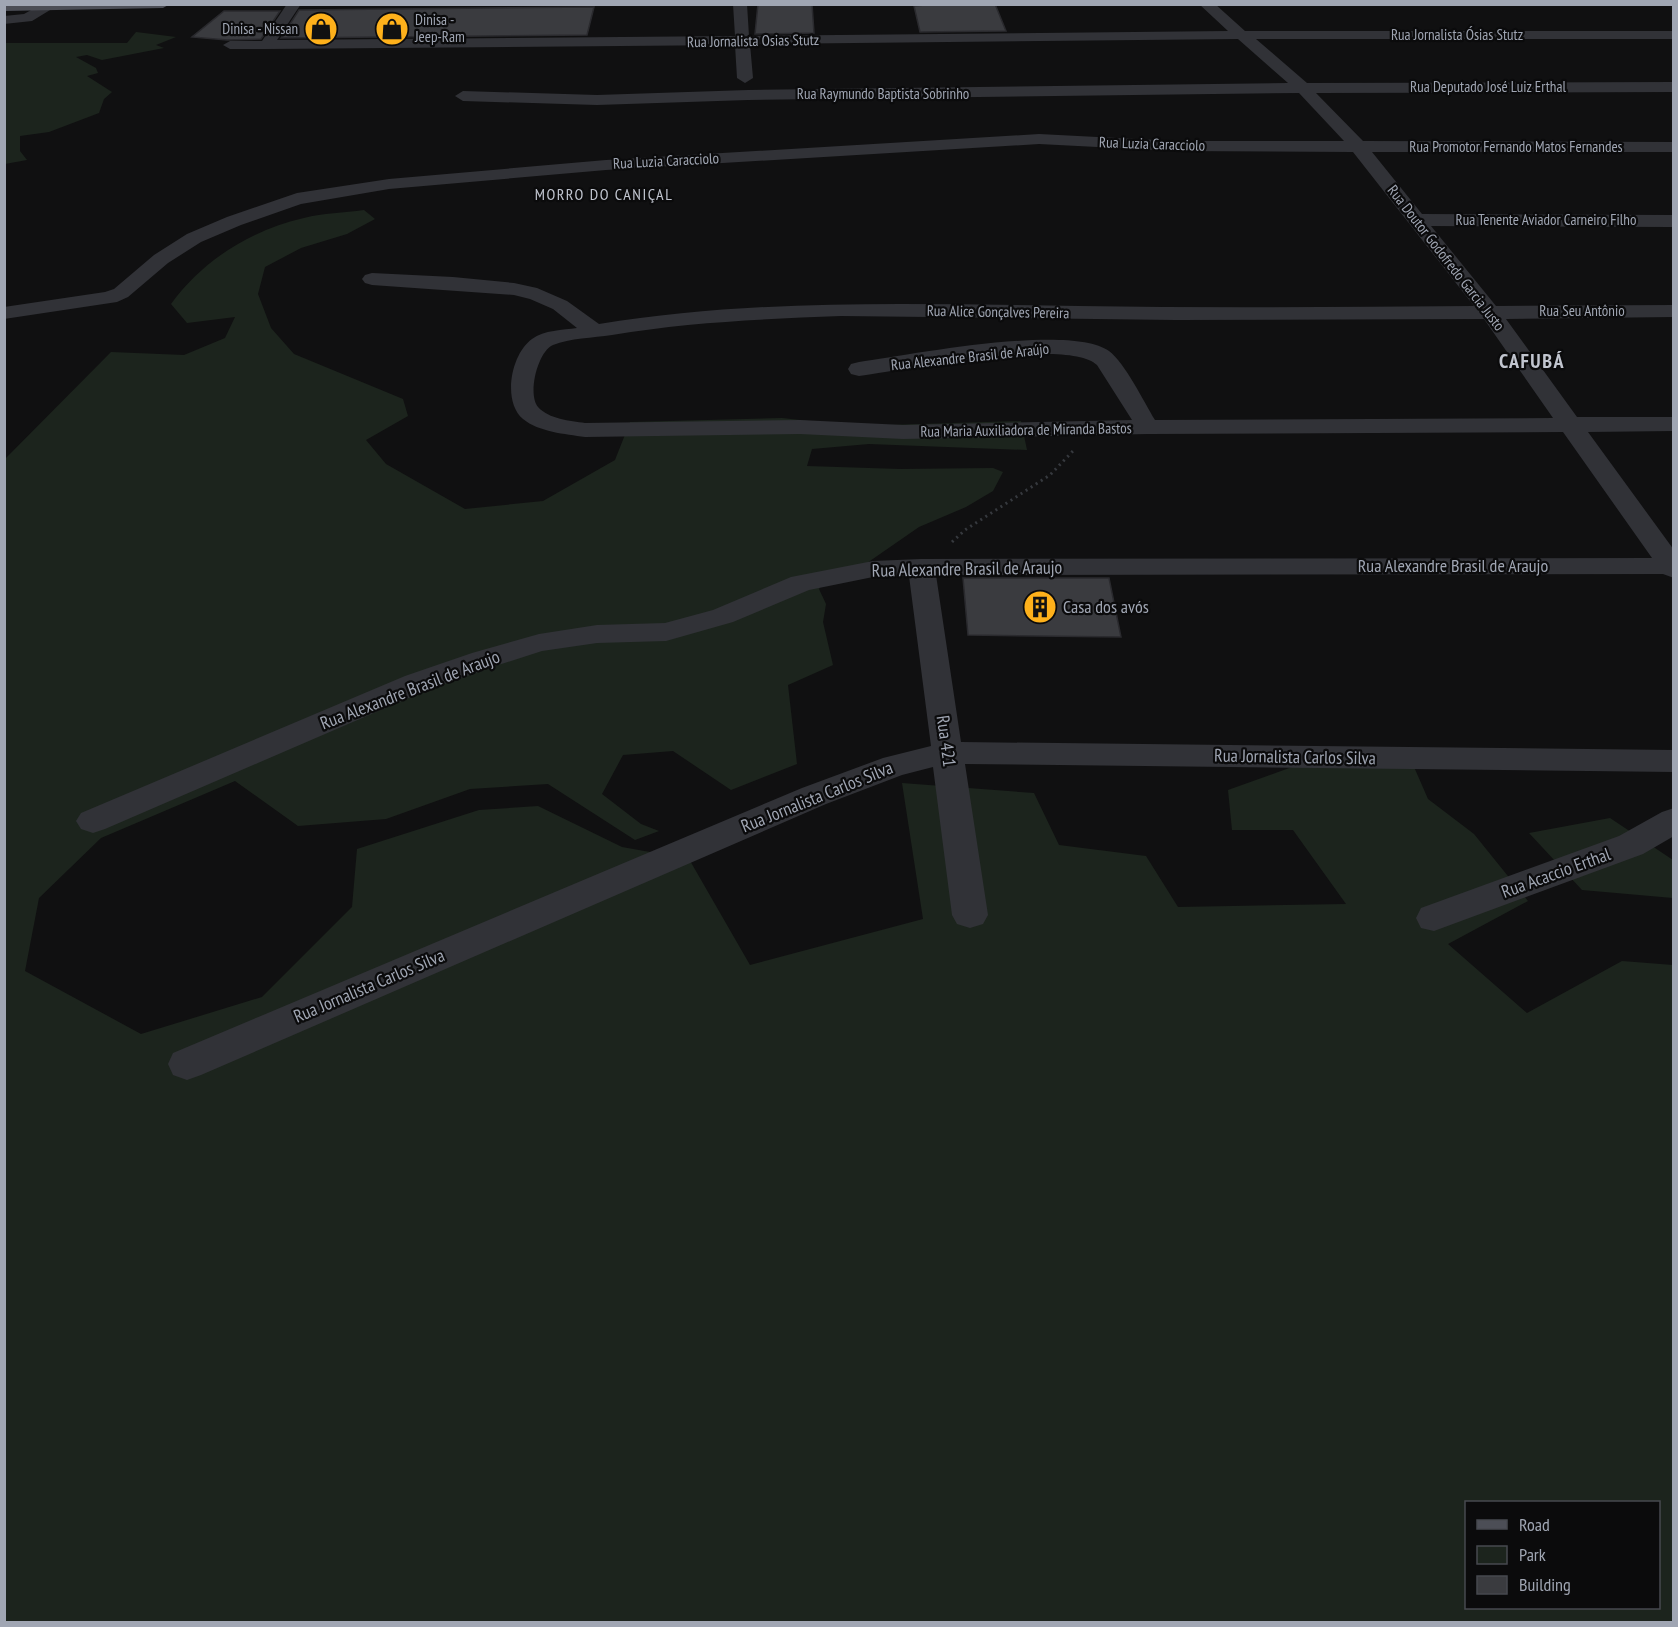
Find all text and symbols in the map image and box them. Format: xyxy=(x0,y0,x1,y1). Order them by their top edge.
place label: Dinisa - Jeep-Ram xyxy=(414,10,465,46)
shop icon: Dinisa - Nissan xyxy=(303,11,339,47)
shop icon: Dinisa - Jeep-Ram xyxy=(374,11,410,47)
place label: Dinisa - Nissan xyxy=(222,19,298,38)
street label: Rua Jornalista Ósias Stutz xyxy=(1391,25,1523,44)
street label: Rua Jornalista Osias Stutz xyxy=(687,30,819,51)
street label: Rua Deputado José Luiz Erthal xyxy=(1410,77,1566,96)
street label: Rua Raymundo Baptista Sobrinho xyxy=(797,84,969,103)
street label: Rua Luzia Caracciolo xyxy=(1099,132,1205,155)
street label: Rua Promotor Fernando Matos Fernandes xyxy=(1409,137,1623,156)
street label: Rua Luzia Caracciolo xyxy=(612,148,719,173)
street label: Rua Doutor Godofredo Garcia Justo xyxy=(1384,181,1509,334)
district label: MORRO DO CANIÇAL xyxy=(535,184,673,204)
street label: Rua Tenente Aviador Carneiro Filho xyxy=(1456,210,1636,229)
street label: Rua Alice Gonçalves Pereira xyxy=(927,301,1069,322)
street label: Rua Seu Antônio xyxy=(1539,301,1625,320)
street label: Rua Alexandre Brasil de Araújo xyxy=(890,339,1050,374)
district label: CAFUBÁ xyxy=(1499,348,1565,374)
street label: Rua Maria Auxiliadora de Miranda Bastos xyxy=(920,418,1132,441)
street label: Rua Alexandre Brasil de Araujo xyxy=(1358,554,1548,577)
street label: Rua Alexandre Brasil de Araujo xyxy=(872,555,1063,582)
building icon: Casa dos avós xyxy=(1022,589,1058,625)
place label: Casa dos avós xyxy=(1063,595,1149,618)
street label: Rua Alexandre Brasil de Araujo xyxy=(317,645,503,734)
street label: Rua 421 xyxy=(932,714,961,768)
street label: Rua Jornalista Carlos Silva xyxy=(1214,744,1376,769)
street label: Rua Jornalista Carlos Silva xyxy=(738,756,896,837)
street label: Rua Acaccio Erthal xyxy=(1498,842,1614,903)
street label: Rua Jornalista Carlos Silva xyxy=(290,943,448,1028)
legend xyxy=(1465,1501,1660,1609)
text: Road xyxy=(1519,1513,1550,1536)
text: Park xyxy=(1519,1543,1546,1566)
text: Building xyxy=(1519,1573,1571,1596)

